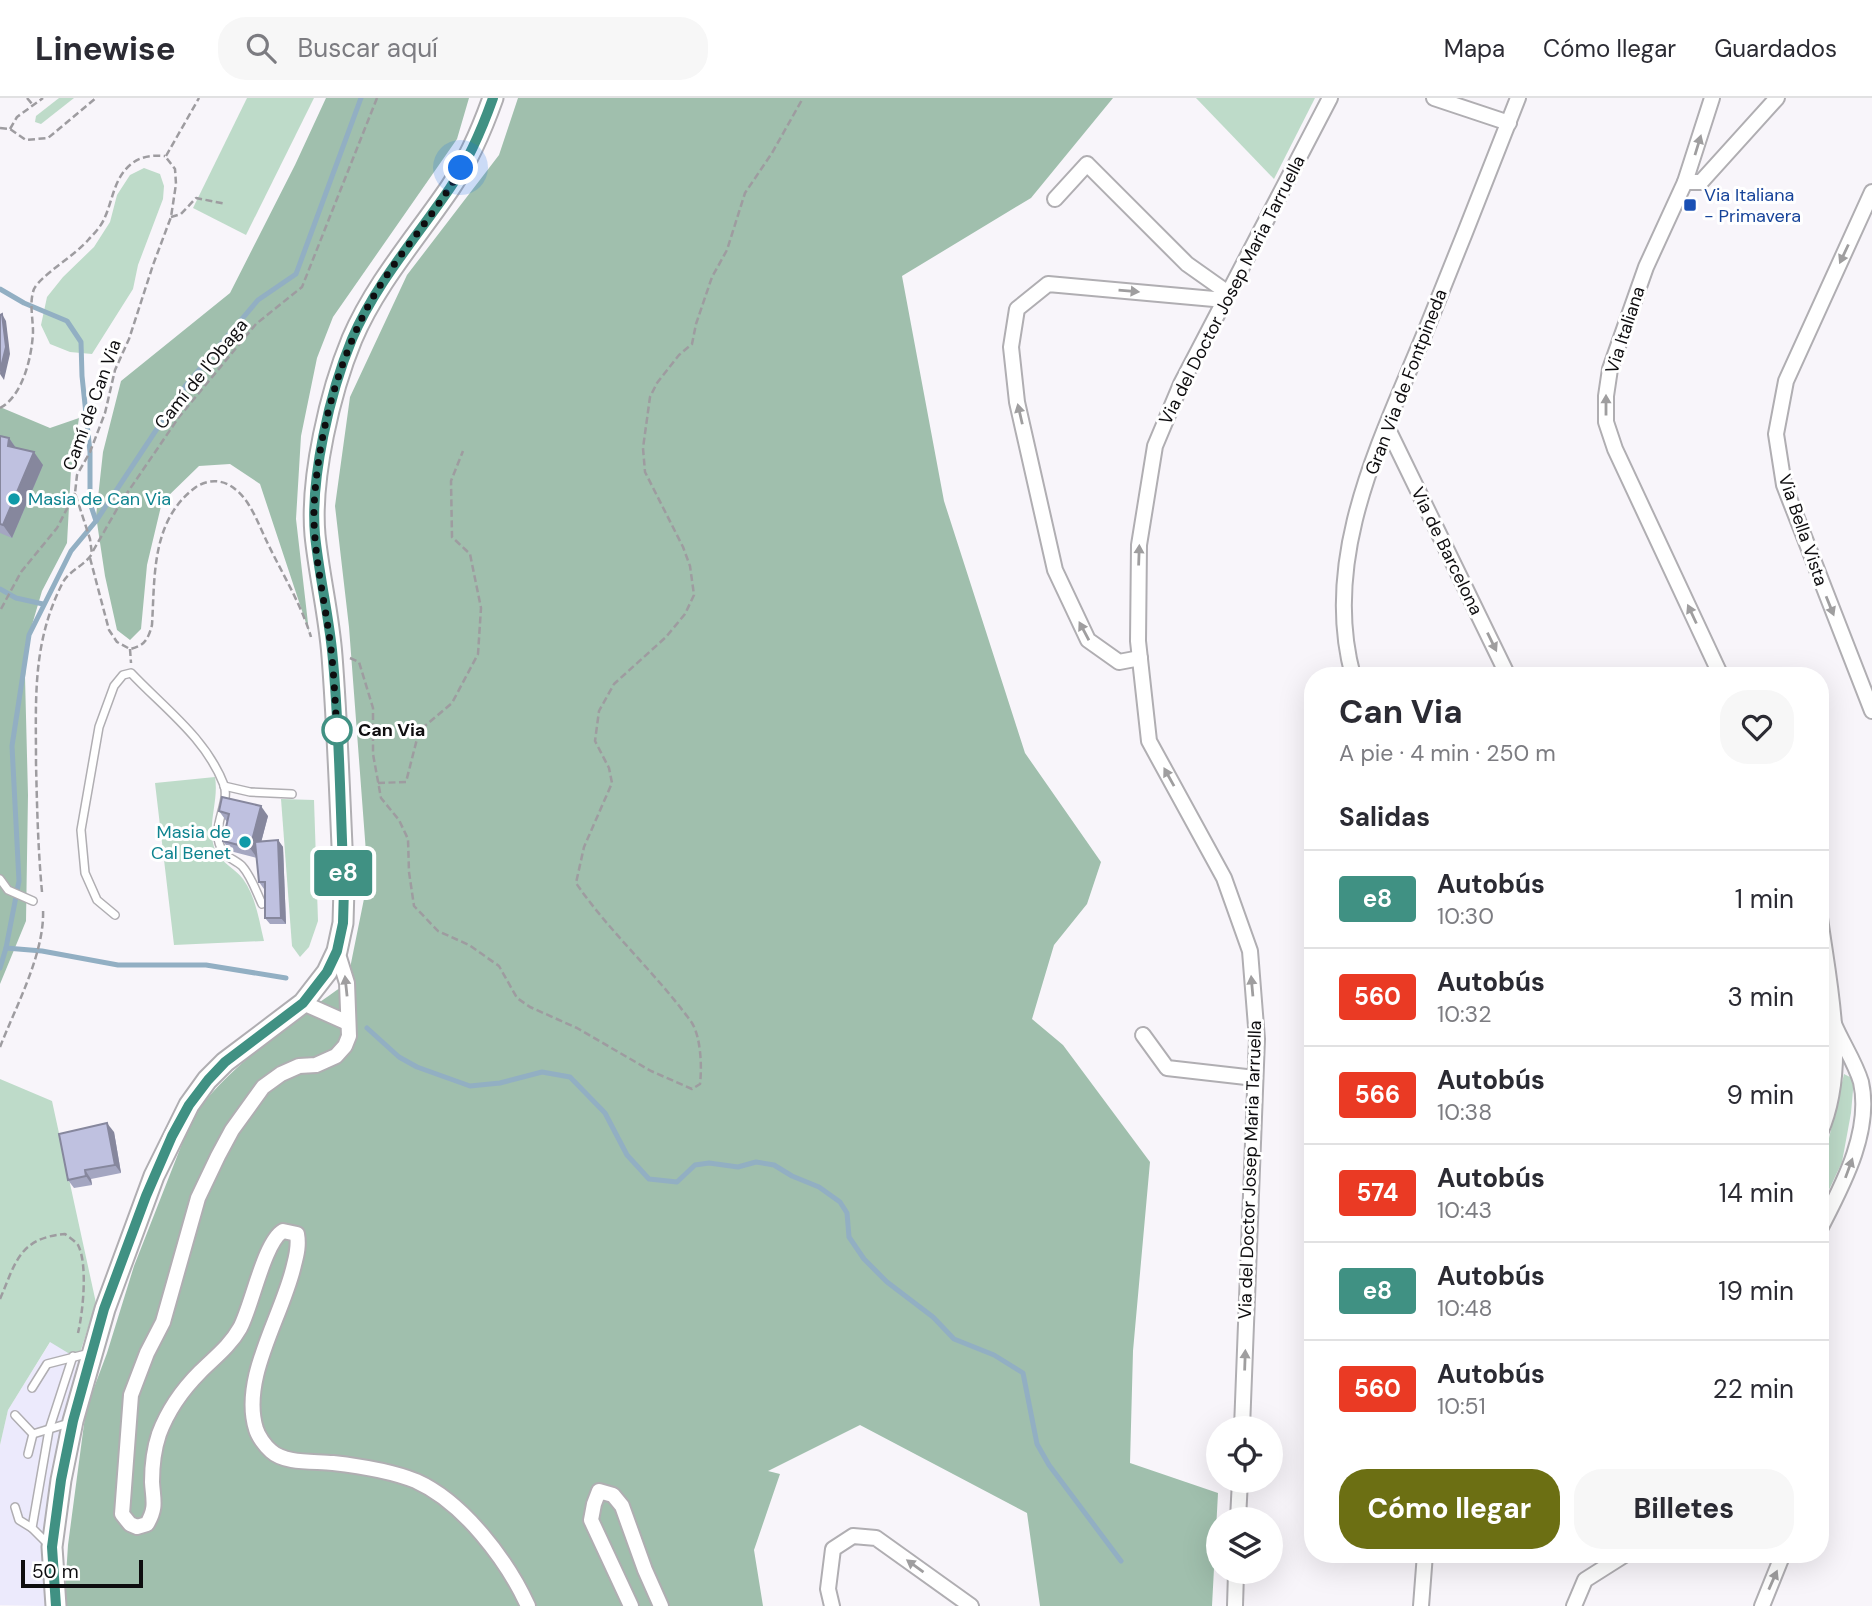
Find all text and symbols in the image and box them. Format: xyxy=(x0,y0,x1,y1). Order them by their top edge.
search box xyxy=(218,17,708,80)
text: Linewise xyxy=(35,27,176,70)
icon: search xyxy=(242,29,280,67)
text: Buscar aquí xyxy=(298,31,438,65)
text: Mapa xyxy=(1444,33,1505,64)
text: Cómo llegar xyxy=(1543,33,1676,64)
text: Guardados xyxy=(1714,33,1837,64)
one-way arrow xyxy=(1693,135,1703,156)
your location xyxy=(443,150,478,185)
street label: Via del Doctor Josep Maria Tarruella xyxy=(1153,151,1311,429)
place label: Via Italiana - Primavera xyxy=(1704,183,1801,228)
marker: Via Italiana - Primavera xyxy=(1682,197,1698,213)
one-way arrow xyxy=(1838,244,1850,264)
street label: Via Italiana xyxy=(1600,283,1650,377)
one-way arrow xyxy=(1118,286,1140,297)
street label: Gran Via de Fontpineda xyxy=(1359,286,1453,478)
street label: Camí de l'Obaga xyxy=(149,314,253,434)
street label: Camí de Can Via xyxy=(57,336,127,474)
one-way arrow xyxy=(1600,394,1612,416)
one-way arrow xyxy=(1014,403,1025,425)
street label: Via Bella Vista xyxy=(1773,471,1833,589)
street label: Via de Barcelona xyxy=(1406,483,1488,619)
place label: Masia de Can Via xyxy=(28,487,171,511)
marker: Masia de Can Via xyxy=(6,491,22,507)
one-way arrow xyxy=(1133,544,1145,566)
one-way arrow xyxy=(1825,595,1836,616)
one-way arrow xyxy=(1687,604,1698,624)
one-way arrow xyxy=(1079,621,1090,641)
one-way arrow xyxy=(1486,632,1497,652)
text: Can Via xyxy=(1339,690,1463,733)
button: heart xyxy=(1720,690,1794,764)
marker: Can Via xyxy=(322,715,352,745)
place label: Can Via xyxy=(358,718,425,742)
text: A pie · 4 min · 250 m xyxy=(1339,738,1556,768)
one-way arrow xyxy=(1163,767,1175,787)
text: Salidas xyxy=(1339,800,1430,834)
place label: Masia de Cal Benet xyxy=(151,820,231,865)
marker: Masia de Cal Benet xyxy=(237,834,253,850)
line badge: e8 xyxy=(312,850,374,896)
text: e8 xyxy=(328,857,358,888)
text: Autobús xyxy=(1437,867,1545,901)
text: 1 min xyxy=(1735,882,1794,916)
text: e8 xyxy=(1363,883,1392,914)
text: 10:30 xyxy=(1437,901,1494,931)
text: Autobús xyxy=(1437,965,1545,999)
one-way arrow xyxy=(340,975,351,997)
one-way arrow xyxy=(1247,975,1258,997)
text: 3 min xyxy=(1727,980,1794,1014)
text: 560 xyxy=(1354,981,1401,1012)
text: 10:32 xyxy=(1437,999,1491,1029)
street label: Via del Doctor Josep Maria Tarruella xyxy=(1233,1020,1267,1320)
text: Autobús xyxy=(1437,1063,1545,1097)
text: 9 min xyxy=(1726,1078,1794,1112)
text: 566 xyxy=(1355,1079,1400,1110)
text: 10:38 xyxy=(1437,1097,1492,1127)
one-way arrow xyxy=(1844,1157,1855,1178)
text: Autobús xyxy=(1437,1161,1545,1195)
text: 14 min xyxy=(1719,1176,1794,1210)
text: 574 xyxy=(1357,1177,1398,1208)
text: 10:43 xyxy=(1437,1195,1492,1225)
text: Autobús xyxy=(1437,1259,1545,1293)
text: 19 min xyxy=(1718,1274,1794,1308)
text: e8 xyxy=(1363,1275,1392,1306)
text: 10:48 xyxy=(1437,1293,1493,1323)
one-way arrow xyxy=(1239,1349,1250,1371)
text: Autobús xyxy=(1437,1357,1545,1391)
text: 22 min xyxy=(1713,1372,1794,1406)
text: 560 xyxy=(1354,1373,1401,1404)
text: 10:51 xyxy=(1437,1391,1486,1421)
map controls xyxy=(1206,1416,1283,1584)
button: locate xyxy=(1206,1416,1283,1493)
button: Cómo llegar xyxy=(1339,1469,1560,1549)
button: Billetes xyxy=(1574,1469,1794,1549)
button: layers xyxy=(1206,1507,1283,1584)
scale bar xyxy=(21,1557,144,1589)
text: 50 m xyxy=(32,1559,79,1584)
one-way arrow xyxy=(906,1559,924,1573)
one-way arrow xyxy=(1767,1570,1779,1590)

